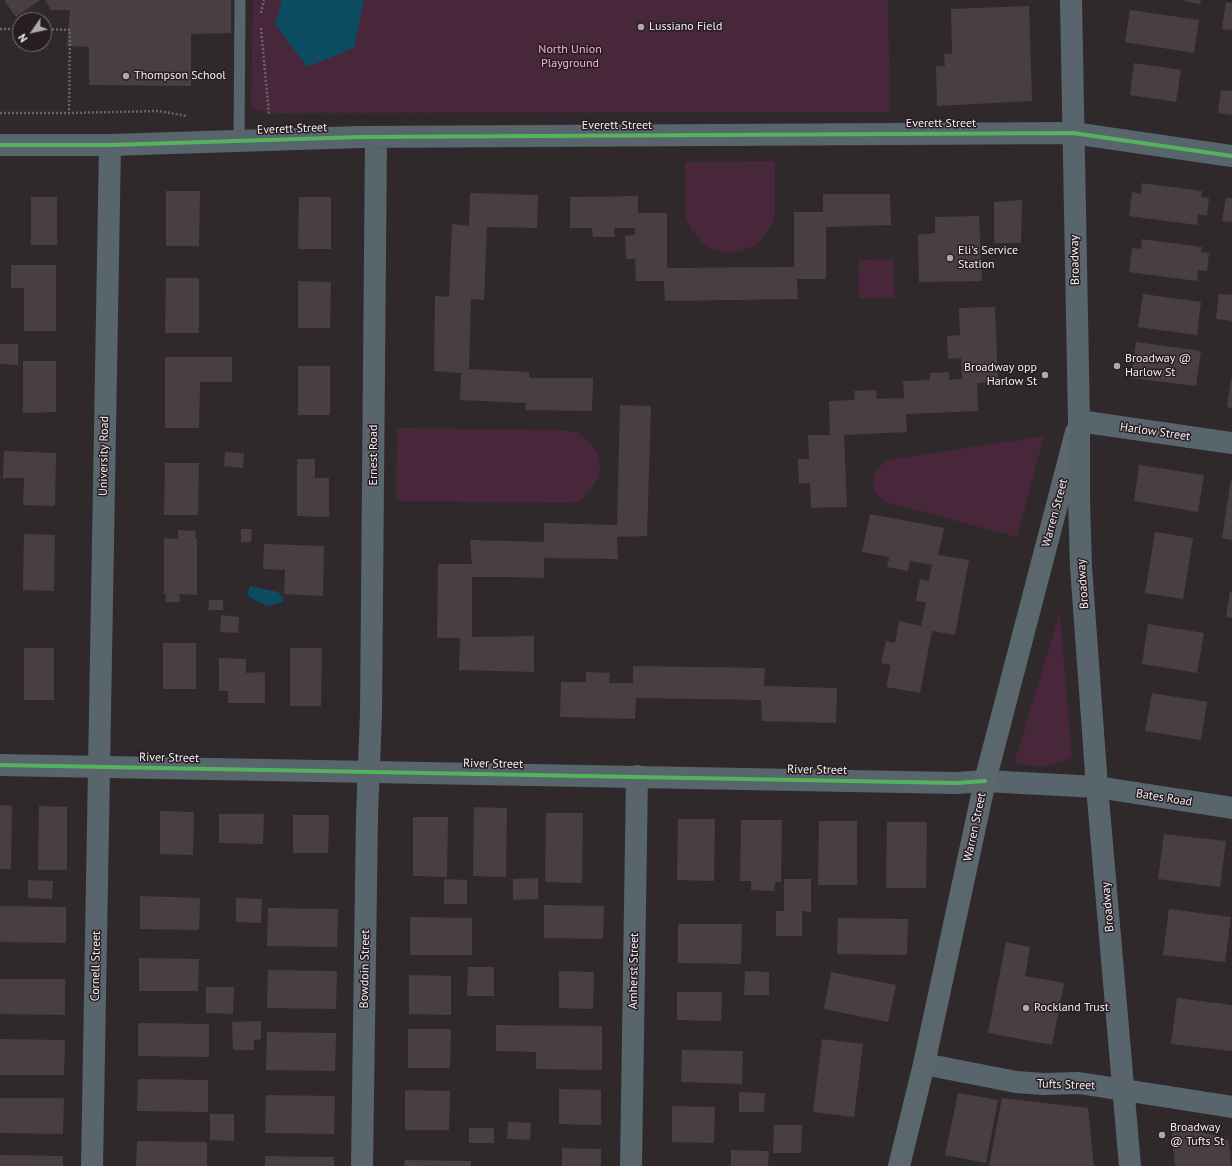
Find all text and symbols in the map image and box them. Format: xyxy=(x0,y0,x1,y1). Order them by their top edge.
north arrow xyxy=(12,12,52,52)
place label: Lussiano Field xyxy=(649,20,722,34)
marker: Lussiano Field xyxy=(636,22,646,32)
text: N xyxy=(15,31,31,45)
park label: North Union Playground xyxy=(538,43,602,71)
place label: Thompson School xyxy=(134,69,226,83)
marker: Thompson School xyxy=(121,71,131,81)
street label: Everett Street xyxy=(906,117,976,131)
street label: Everett Street xyxy=(582,119,652,133)
street label: Everett Street xyxy=(257,121,327,137)
street label: Broadway xyxy=(1067,235,1083,285)
place label: Eli's Service Station xyxy=(958,244,1018,272)
marker: Eli's Service Station xyxy=(945,253,955,263)
place label: Broadway @ Harlow St xyxy=(1125,352,1191,380)
place label: Broadway opp Harlow St xyxy=(964,361,1037,389)
marker: Broadway @ Harlow St xyxy=(1112,361,1122,371)
marker: Broadway opp Harlow St xyxy=(1040,370,1050,380)
street label: University Road xyxy=(96,416,112,496)
street label: Harlow Street xyxy=(1119,420,1191,444)
street label: Ernest Road xyxy=(367,425,381,485)
street label: Warren Street xyxy=(1039,477,1071,549)
street label: Broadway xyxy=(1074,558,1092,610)
street label: River Street xyxy=(139,750,199,766)
street label: River Street xyxy=(463,756,523,772)
street label: River Street xyxy=(787,762,847,778)
street label: Bates Road xyxy=(1135,786,1193,810)
street label: Warren Street xyxy=(961,791,989,863)
street label: Broadway xyxy=(1099,881,1117,933)
street label: Bowdoin Street xyxy=(357,930,373,1008)
street label: Cornell Street xyxy=(88,931,104,1001)
street label: Amherst Street xyxy=(626,933,642,1009)
place label: Rockland Trust xyxy=(1034,1001,1109,1015)
marker: Rockland Trust xyxy=(1021,1003,1031,1013)
street label: Tufts Street xyxy=(1037,1077,1095,1093)
place label: Broadway @ Tufts St xyxy=(1170,1121,1224,1149)
marker: Broadway @ Tufts St xyxy=(1157,1130,1167,1140)

